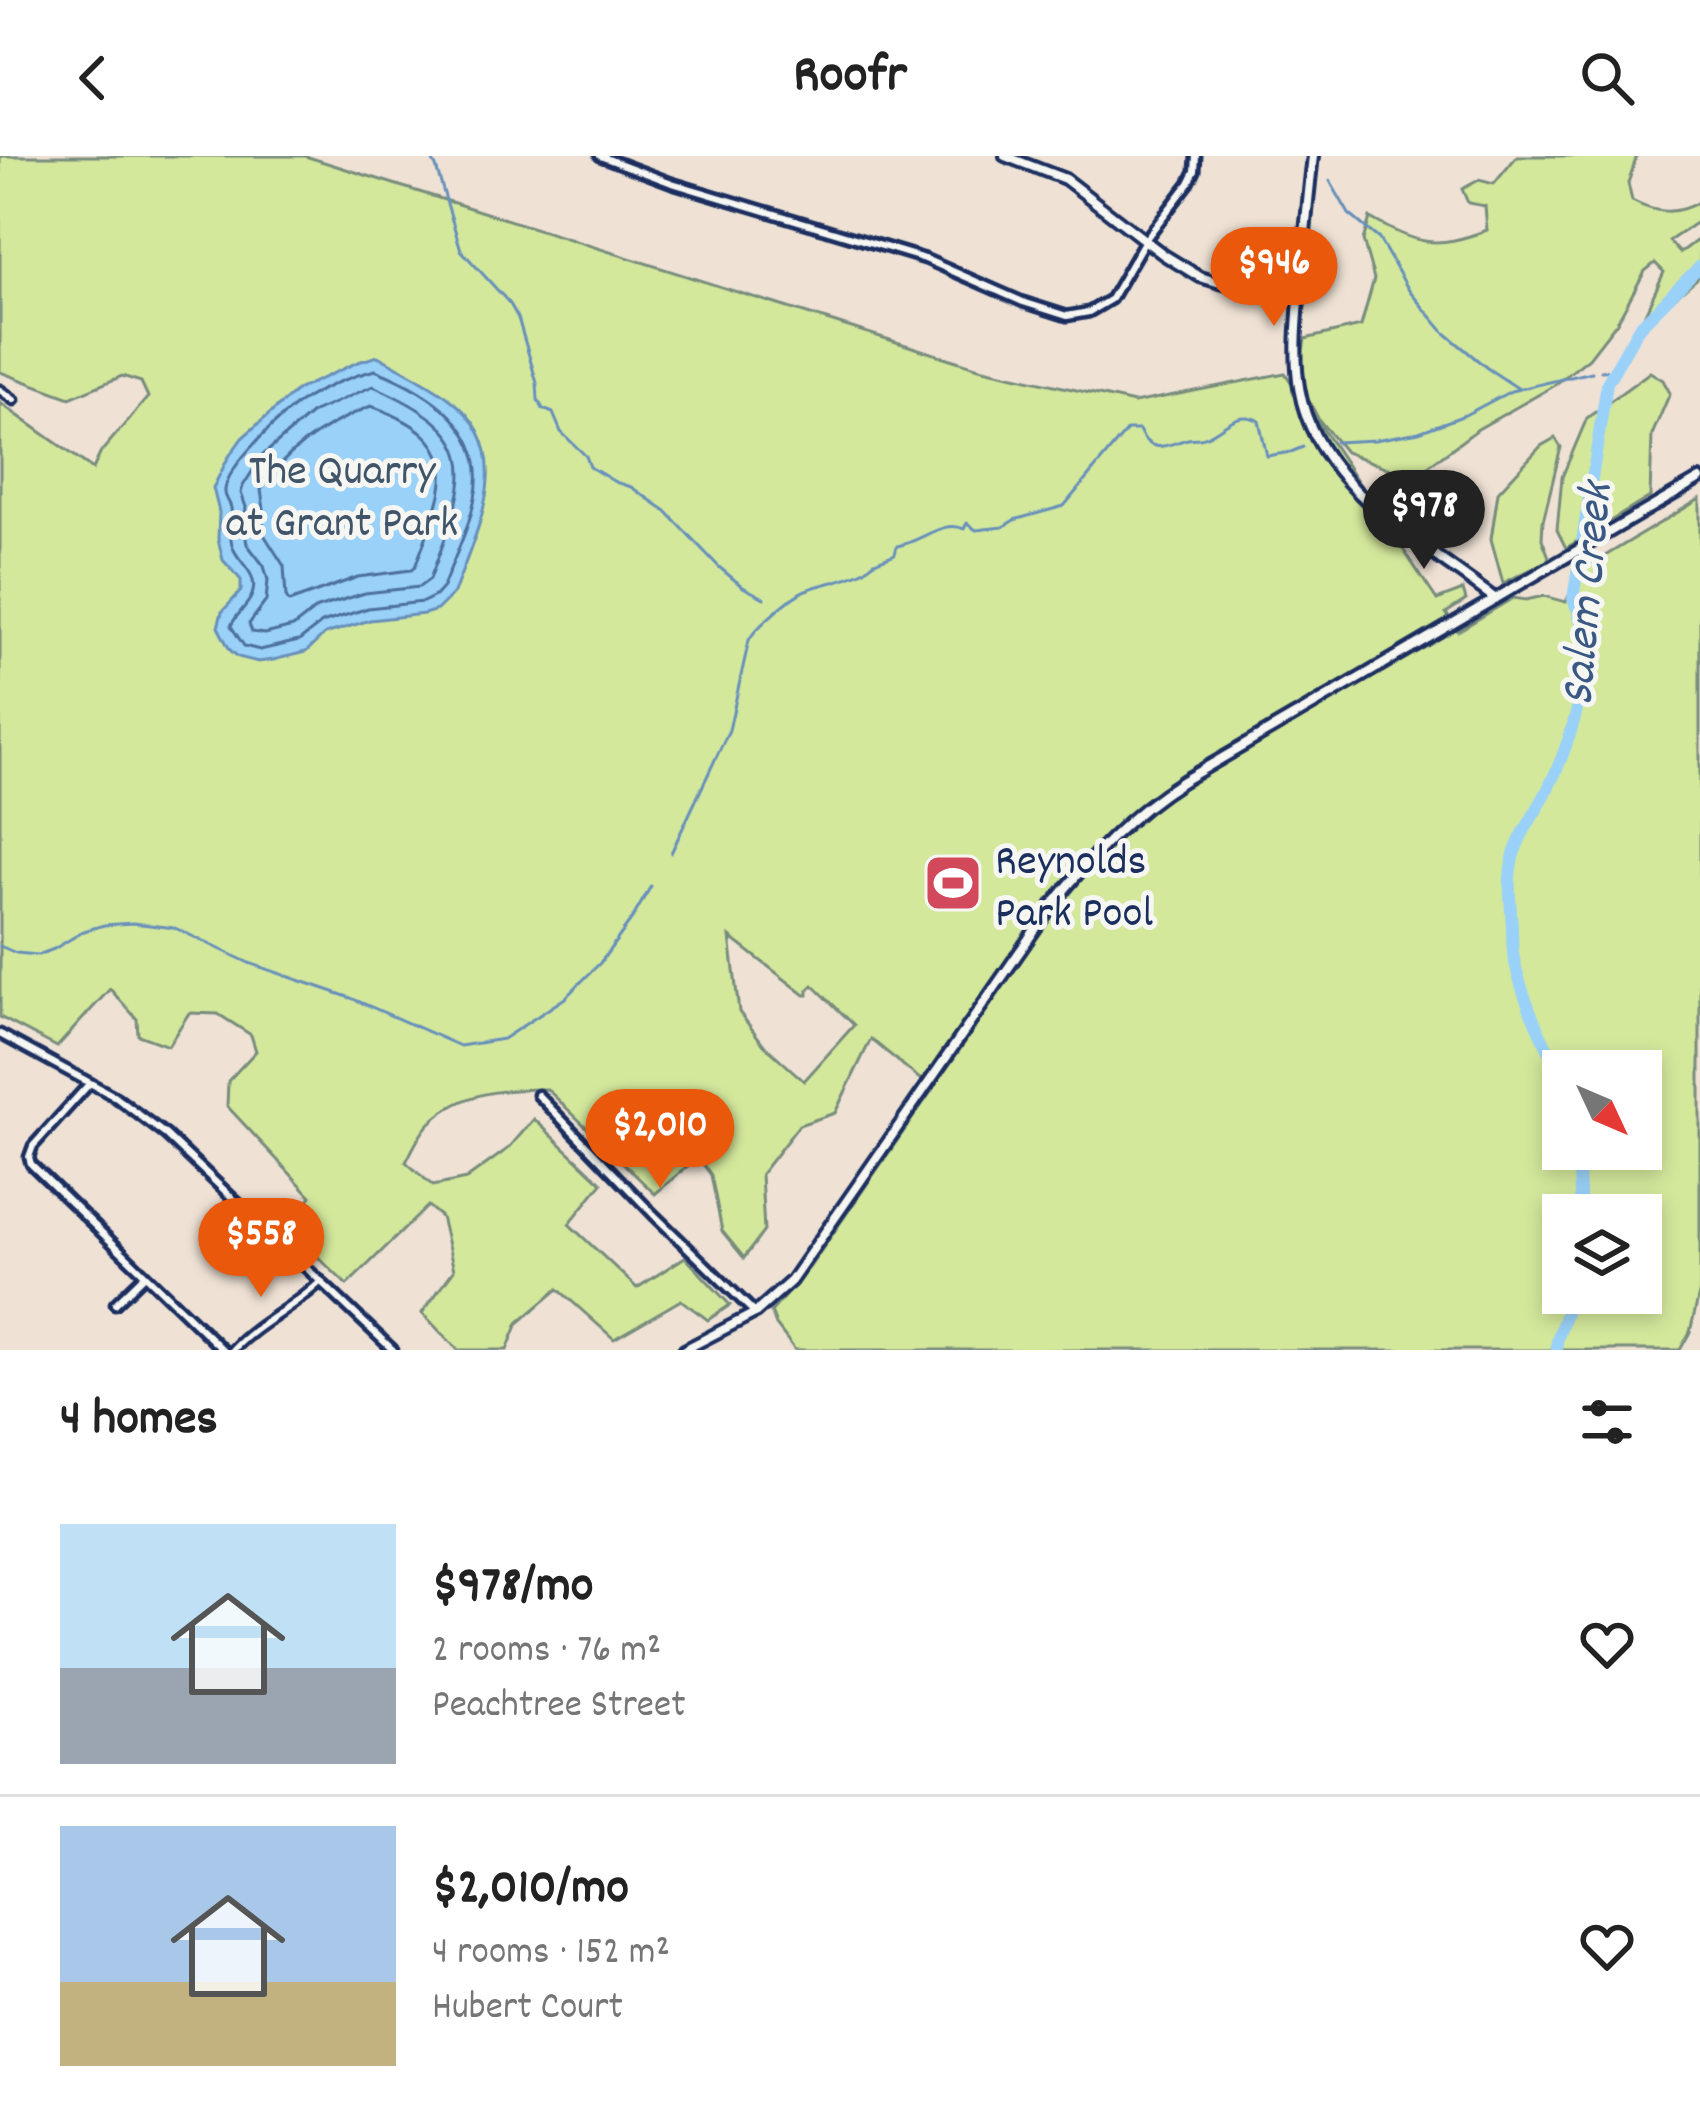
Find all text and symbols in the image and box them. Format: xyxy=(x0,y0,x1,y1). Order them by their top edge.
text: Roofr xyxy=(793,40,907,117)
icon: back xyxy=(60,45,126,111)
icon: search xyxy=(1574,45,1640,111)
pin: $946 xyxy=(1203,227,1345,329)
text: $946 xyxy=(1238,238,1310,293)
park label: The Quarry at Grant Park xyxy=(226,442,458,558)
pin: $978 xyxy=(1353,470,1495,572)
water label: Salem Creek xyxy=(1546,476,1635,709)
text: $978 xyxy=(1390,481,1458,536)
place label: Reynolds Park Pool xyxy=(995,832,1153,948)
sports icon: Reynolds Park Pool xyxy=(922,852,984,914)
north arrow xyxy=(1542,1050,1662,1170)
map controls xyxy=(1542,1050,1662,1314)
pin: $2,010 xyxy=(562,1089,758,1191)
text: $2,010 xyxy=(612,1100,708,1155)
button: layers xyxy=(1542,1194,1662,1314)
pin: $558 xyxy=(190,1198,332,1300)
text: $558 xyxy=(225,1209,297,1264)
text: 4 homes xyxy=(60,1386,218,1458)
icon: filters xyxy=(1574,1389,1640,1455)
text: $978/mo xyxy=(432,1553,593,1625)
icon: home xyxy=(156,1572,300,1716)
icon: heart xyxy=(1574,1611,1640,1677)
text: 2 rooms · 76 m² xyxy=(432,1625,661,1680)
text: Peachtree Street xyxy=(432,1680,686,1735)
text: $2,010/mo xyxy=(432,1855,629,1927)
icon: home xyxy=(156,1874,300,2018)
icon: heart xyxy=(1574,1913,1640,1979)
text: 4 rooms · 152 m² xyxy=(432,1927,670,1982)
text: Hubert Court xyxy=(432,1982,623,2037)

